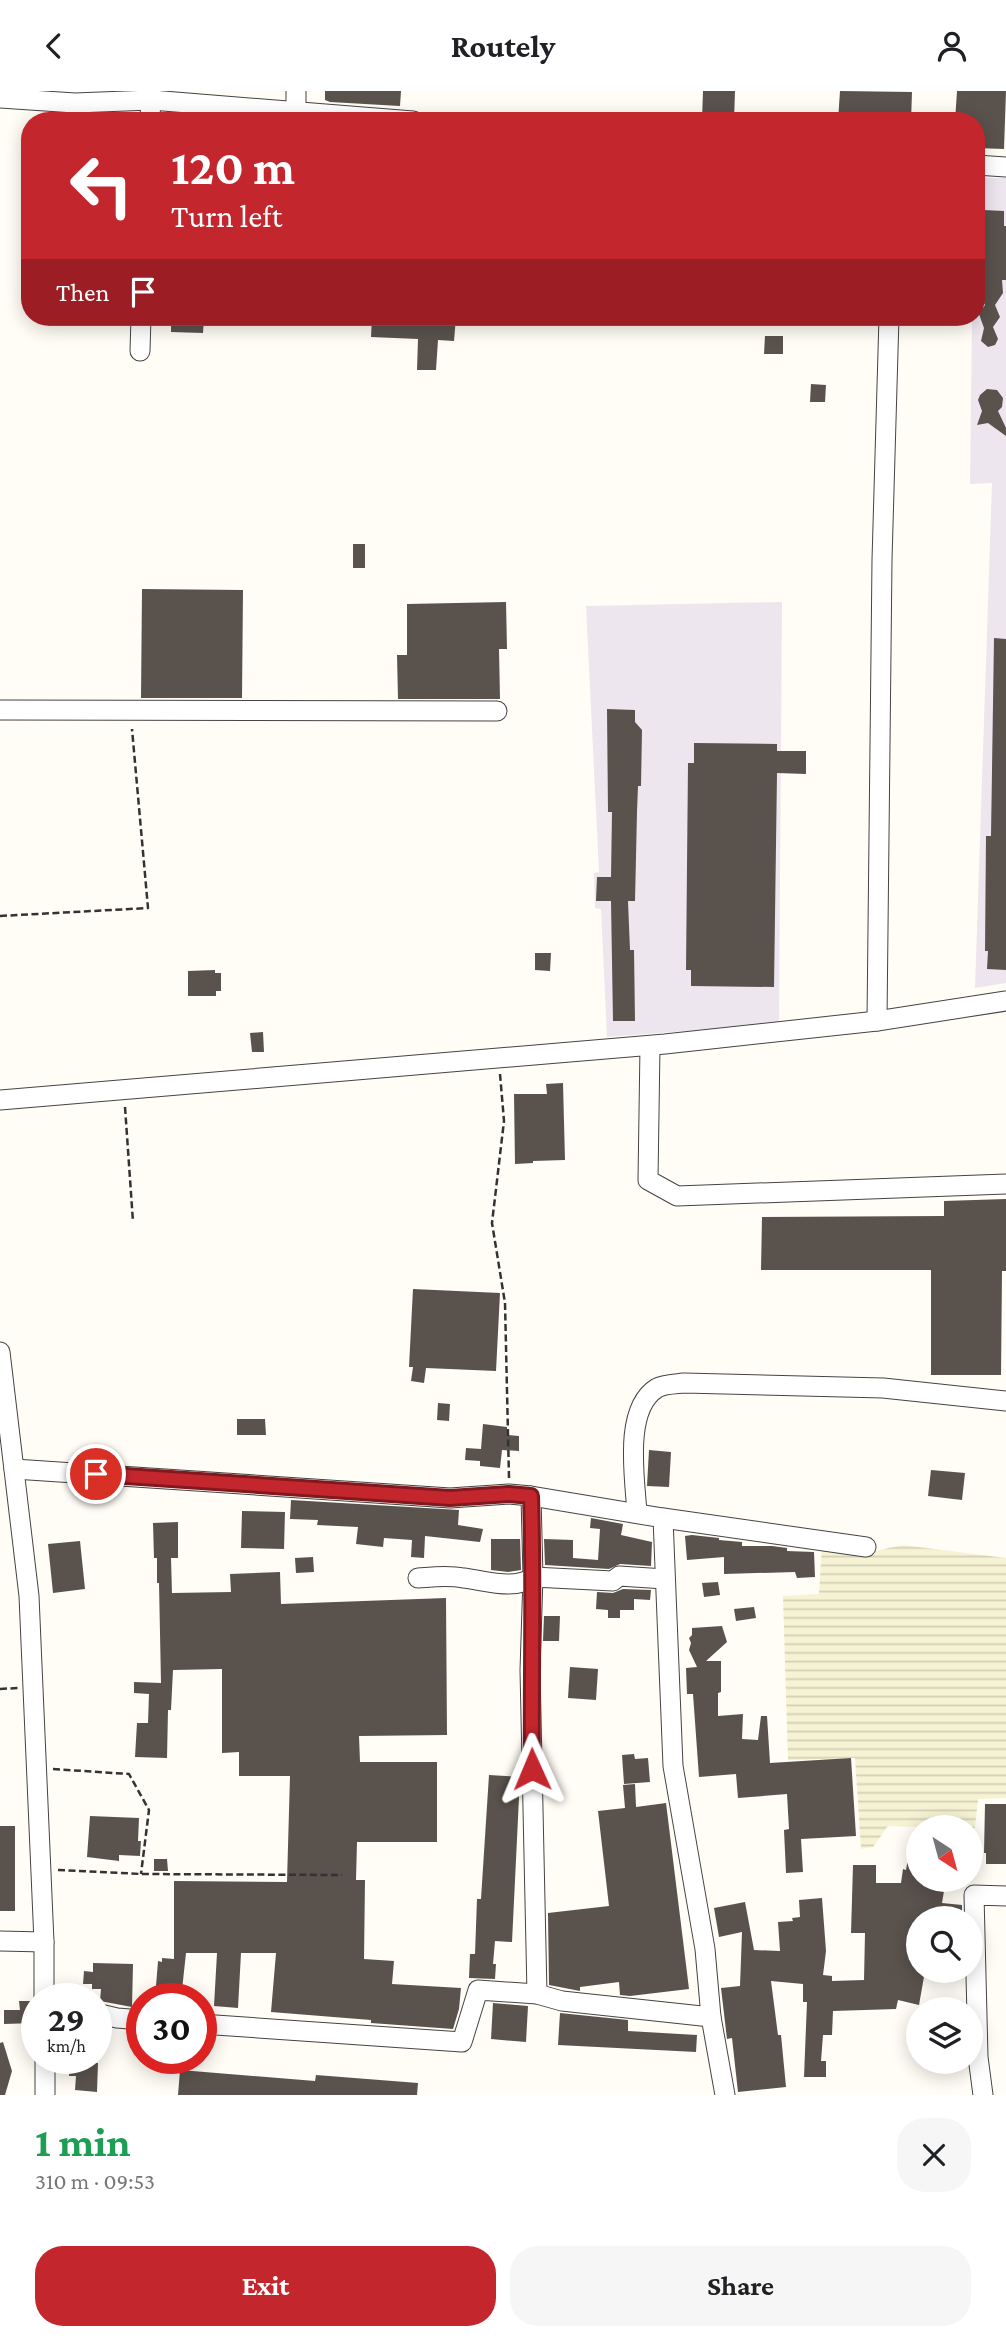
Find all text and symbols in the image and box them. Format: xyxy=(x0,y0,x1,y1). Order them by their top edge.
icon: back xyxy=(35,27,73,65)
icon: person xyxy=(933,27,971,65)
text: Routely xyxy=(451,28,555,64)
icon: left xyxy=(56,140,147,231)
text: 120 m xyxy=(171,140,295,195)
text: Turn left xyxy=(171,198,282,234)
icon: arrive xyxy=(124,273,162,311)
text: Then xyxy=(56,278,110,307)
pin xyxy=(66,1444,126,1504)
icon: arrive xyxy=(77,1455,115,1493)
position arrow xyxy=(495,1732,569,1806)
north arrow xyxy=(906,1815,984,1892)
map controls xyxy=(906,1815,983,2074)
button: search xyxy=(906,1906,983,1983)
speed limit sign: 30 xyxy=(126,1983,217,2074)
button: layers xyxy=(906,1997,983,2074)
text: 29 xyxy=(48,2000,85,2039)
text: km/h xyxy=(47,2036,86,2056)
text: 1 min xyxy=(35,2118,131,2165)
button: close xyxy=(897,2118,971,2192)
text: 310 m · 09:53 xyxy=(35,2168,155,2194)
button: Exit xyxy=(35,2246,496,2326)
button: Share xyxy=(510,2246,971,2326)

